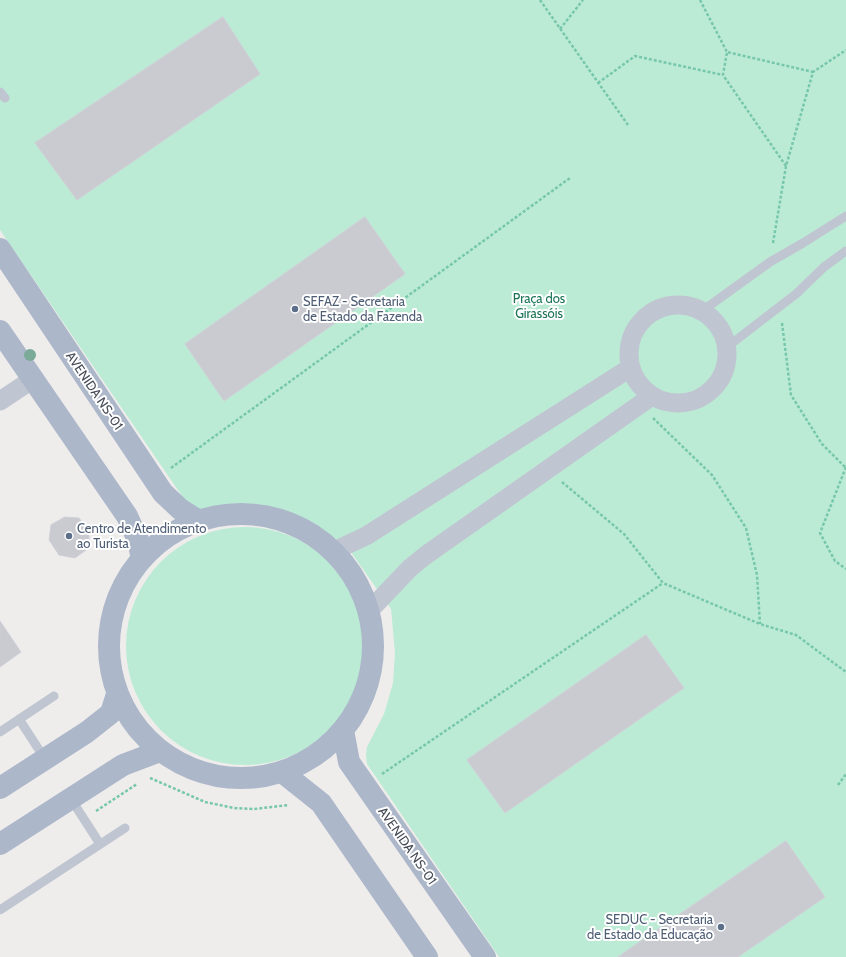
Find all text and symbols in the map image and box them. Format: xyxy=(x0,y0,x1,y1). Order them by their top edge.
park label: Praça dos Girassóis xyxy=(513,291,565,322)
place label: SEFAZ - Secretaria de Estado da Fazenda xyxy=(303,294,422,325)
marker: SEFAZ - Secretaria de Estado da Fazenda xyxy=(290,304,300,314)
street label: AVENIDA NS-01 xyxy=(62,349,126,433)
place label: Centro de Atendimento ao Turista xyxy=(77,521,206,552)
marker: Centro de Atendimento ao Turista xyxy=(64,531,74,541)
street label: AVENIDA NS-01 xyxy=(375,804,439,888)
place label: SEDUC - Secretaria de Estado da Educação xyxy=(587,912,713,943)
marker: SEDUC - Secretaria de Estado da Educação xyxy=(716,922,726,932)

